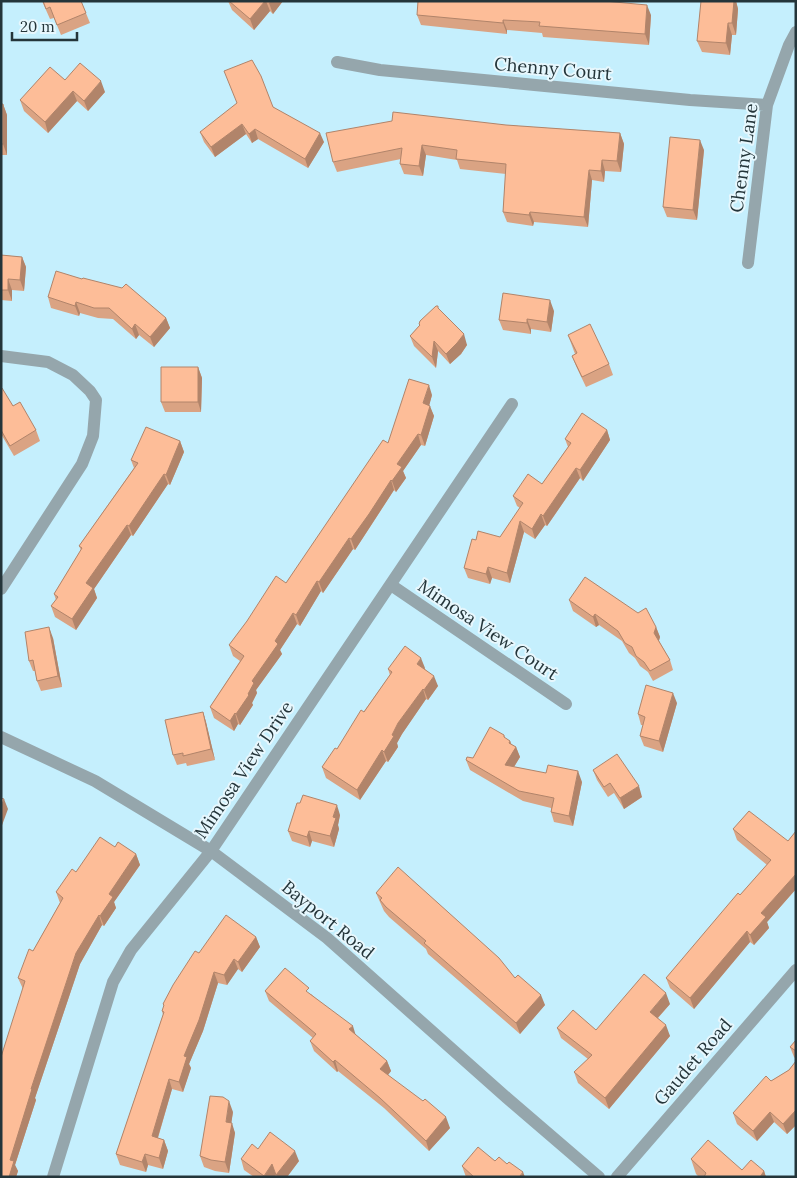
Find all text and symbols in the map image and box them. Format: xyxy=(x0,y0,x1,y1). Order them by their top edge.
scale bar xyxy=(12,10,78,42)
text: 20 m xyxy=(20,17,55,36)
street label: Chenny Court xyxy=(493,52,613,85)
street label: Chenny Lane xyxy=(724,102,763,214)
street label: Mimosa View Court xyxy=(414,574,563,685)
street label: Mimosa View Drive xyxy=(189,696,298,843)
street label: Bayport Road xyxy=(277,875,379,964)
street label: Gaudet Road xyxy=(649,1013,737,1110)

